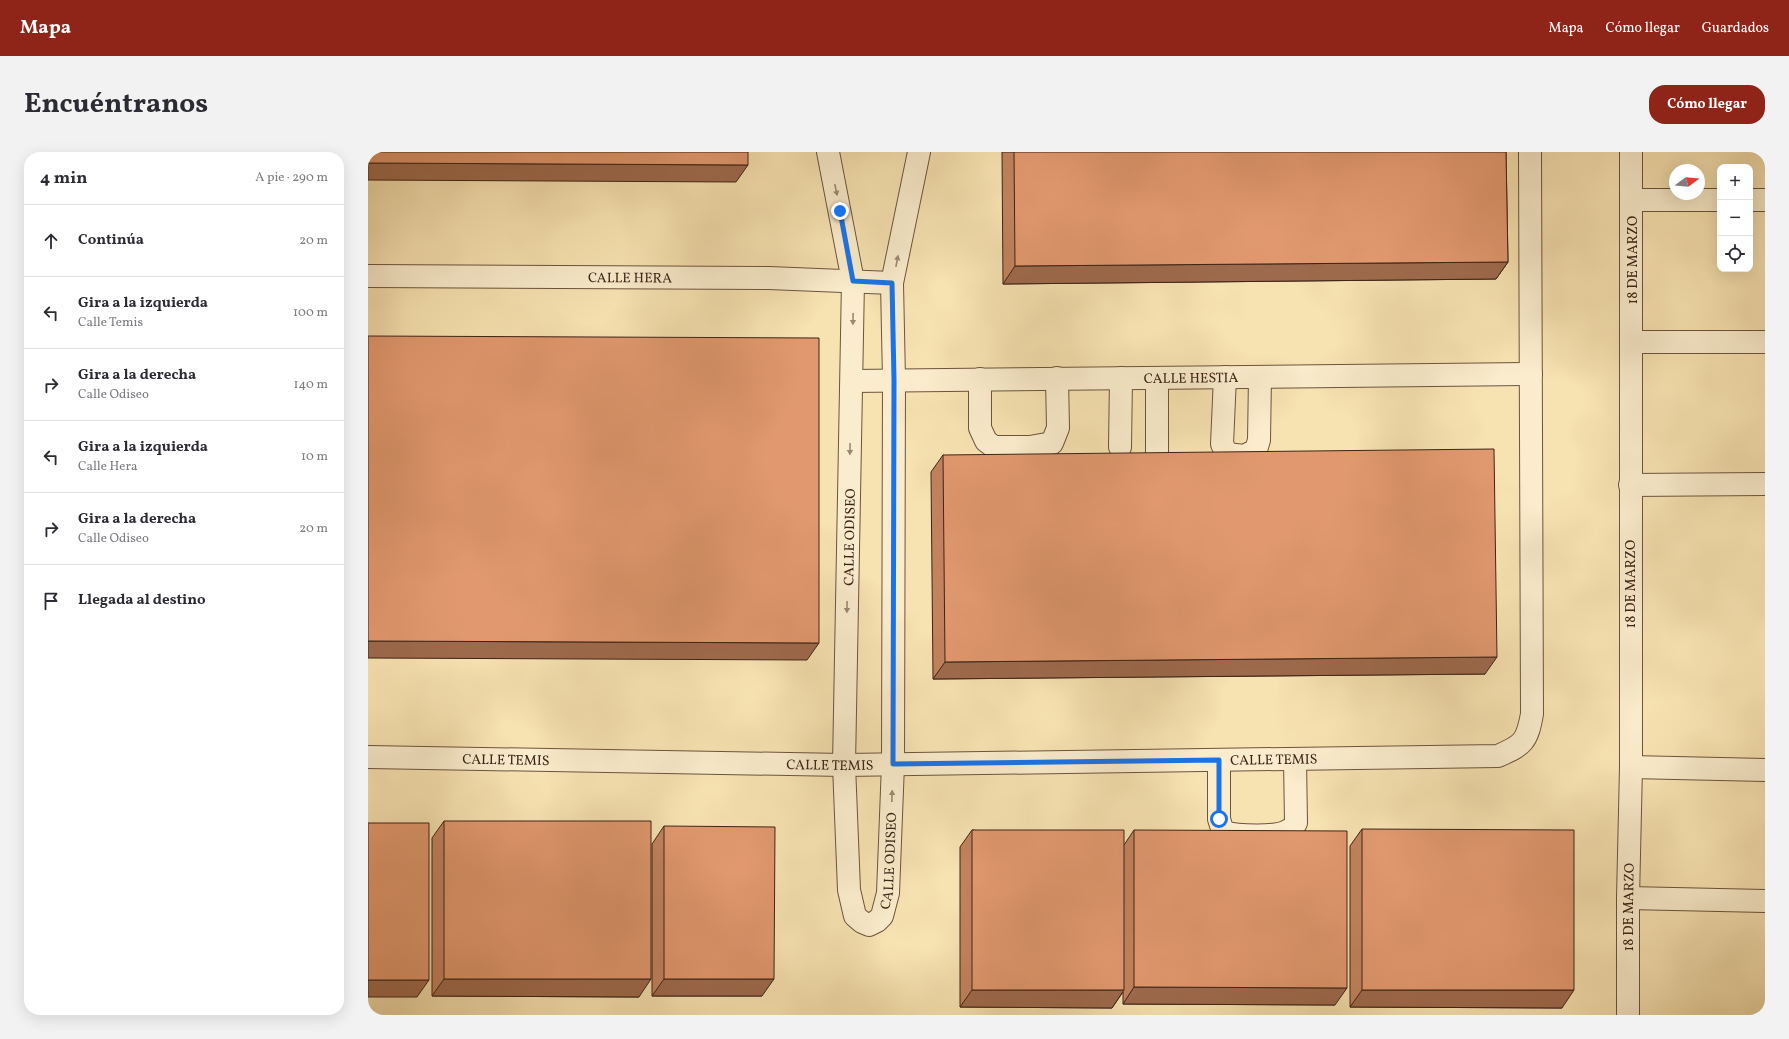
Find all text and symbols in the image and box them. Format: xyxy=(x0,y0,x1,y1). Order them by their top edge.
text: Mapa xyxy=(20,15,71,41)
text: Mapa xyxy=(1549,19,1584,38)
text: Cómo llegar xyxy=(1606,19,1680,38)
text: Guardados xyxy=(1702,19,1769,38)
text: Encuéntranos xyxy=(24,85,208,124)
button: Cómo llegar xyxy=(1649,85,1765,124)
north arrow xyxy=(1669,164,1705,200)
map controls xyxy=(1717,164,1753,272)
button: + xyxy=(1717,164,1753,200)
text: 4 min xyxy=(40,167,87,190)
text: A pie · 290 m xyxy=(255,169,328,187)
one-way arrow xyxy=(834,184,840,196)
button: − xyxy=(1717,200,1753,236)
route end xyxy=(831,202,849,220)
street label: 18 DE MARZO xyxy=(1624,216,1643,304)
icon: ahead xyxy=(40,230,62,252)
text: Continúa xyxy=(78,230,144,251)
text: 20 m xyxy=(299,232,328,250)
button: locate xyxy=(1717,236,1753,272)
one-way arrow xyxy=(894,254,900,267)
street label: CALLE HERA xyxy=(588,269,672,289)
text: Gira a la izquierda xyxy=(78,293,208,314)
icon: left xyxy=(40,302,62,324)
text: 100 m xyxy=(293,304,328,322)
one-way arrow xyxy=(849,313,856,325)
text: Calle Temis xyxy=(78,314,143,332)
text: Gira a la derecha xyxy=(78,365,196,386)
street label: CALLE HESTIA xyxy=(1144,369,1238,389)
icon: right xyxy=(40,374,62,396)
text: 140 m xyxy=(294,376,328,394)
text: Calle Odiseo xyxy=(78,386,149,404)
text: Gira a la izquierda xyxy=(78,437,208,458)
one-way arrow xyxy=(847,443,854,455)
icon: left xyxy=(40,446,62,468)
text: 10 m xyxy=(301,448,328,466)
text: Calle Hera xyxy=(78,458,137,476)
street label: CALLE ODISEO xyxy=(840,488,861,586)
text: Gira a la derecha xyxy=(78,509,196,530)
icon: right xyxy=(40,518,62,540)
text: 20 m xyxy=(299,520,328,538)
text: Calle Odiseo xyxy=(78,530,149,548)
street label: 18 DE MARZO xyxy=(1622,540,1641,628)
icon: arrive xyxy=(40,590,62,612)
text: Llegada al destino xyxy=(78,590,206,611)
one-way arrow xyxy=(844,601,850,614)
street label: CALLE TEMIS xyxy=(1230,750,1318,771)
street label: CALLE TEMIS xyxy=(462,751,550,771)
street label: CALLE TEMIS xyxy=(786,756,874,776)
one-way arrow xyxy=(888,790,895,802)
route start xyxy=(1210,810,1228,828)
street label: CALLE ODISEO xyxy=(876,812,902,912)
street label: 18 DE MARZO xyxy=(1620,863,1640,951)

